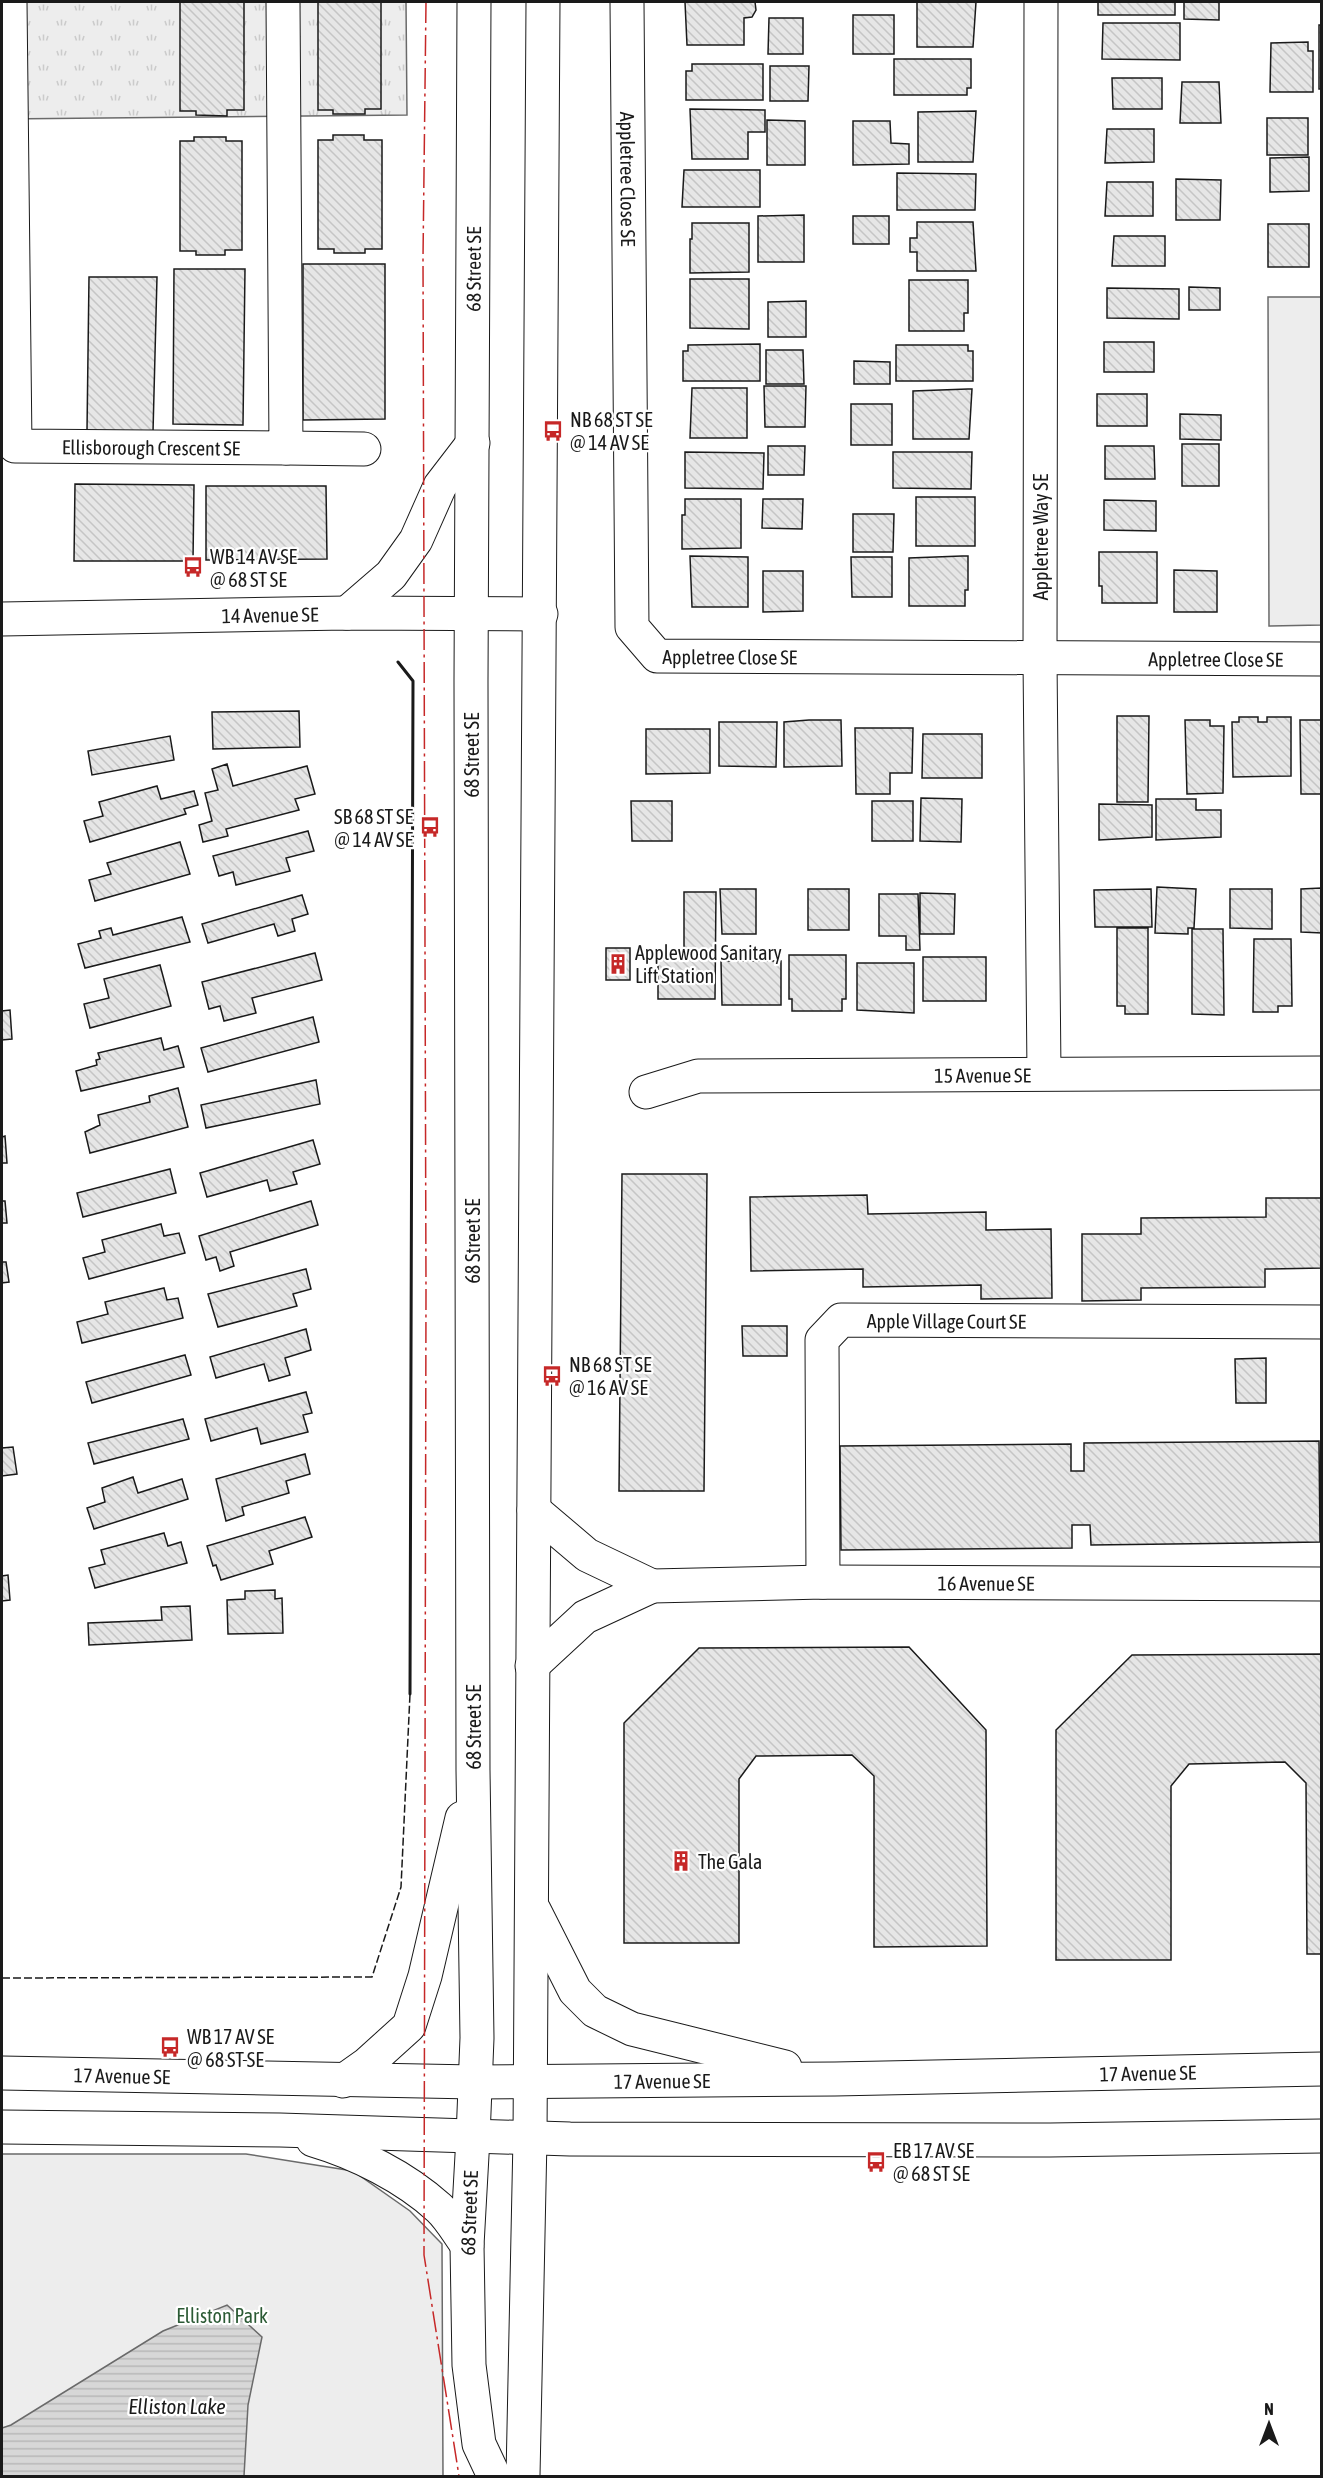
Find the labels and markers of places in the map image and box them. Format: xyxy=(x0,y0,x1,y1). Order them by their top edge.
place label: NB 68 ST SE @ 14 AV SE xyxy=(570,408,653,454)
bus stop icon: NB 68 ST SE @ 14 AV SE xyxy=(541,419,565,443)
place label: WB 14 AV SE @ 68 ST SE xyxy=(210,545,298,591)
bus stop icon: WB 14 AV SE @ 68 ST SE xyxy=(181,555,205,579)
place label: SB 68 ST SE @ 14 AV SE xyxy=(334,805,413,851)
bus stop icon: SB 68 ST SE @ 14 AV SE xyxy=(418,815,442,839)
place label: Applewood Sanitary Lift Station xyxy=(635,941,782,987)
building icon: Applewood Sanitary Lift Station xyxy=(606,952,630,976)
place label: NB 68 ST SE @ 16 AV SE xyxy=(569,1353,652,1399)
bus stop icon: NB 68 ST SE @ 16 AV SE xyxy=(540,1364,564,1388)
building icon: The Gala xyxy=(669,1849,693,1873)
place label: The Gala xyxy=(698,1850,762,1873)
place label: WB 17 AV SE @ 68 ST SE xyxy=(187,2025,275,2071)
bus stop icon: WB 17 AV SE @ 68 ST SE xyxy=(158,2035,182,2059)
place label: EB 17 AV SE @ 68 ST SE xyxy=(893,2139,975,2185)
bus stop icon: EB 17 AV SE @ 68 ST SE xyxy=(864,2150,888,2174)

